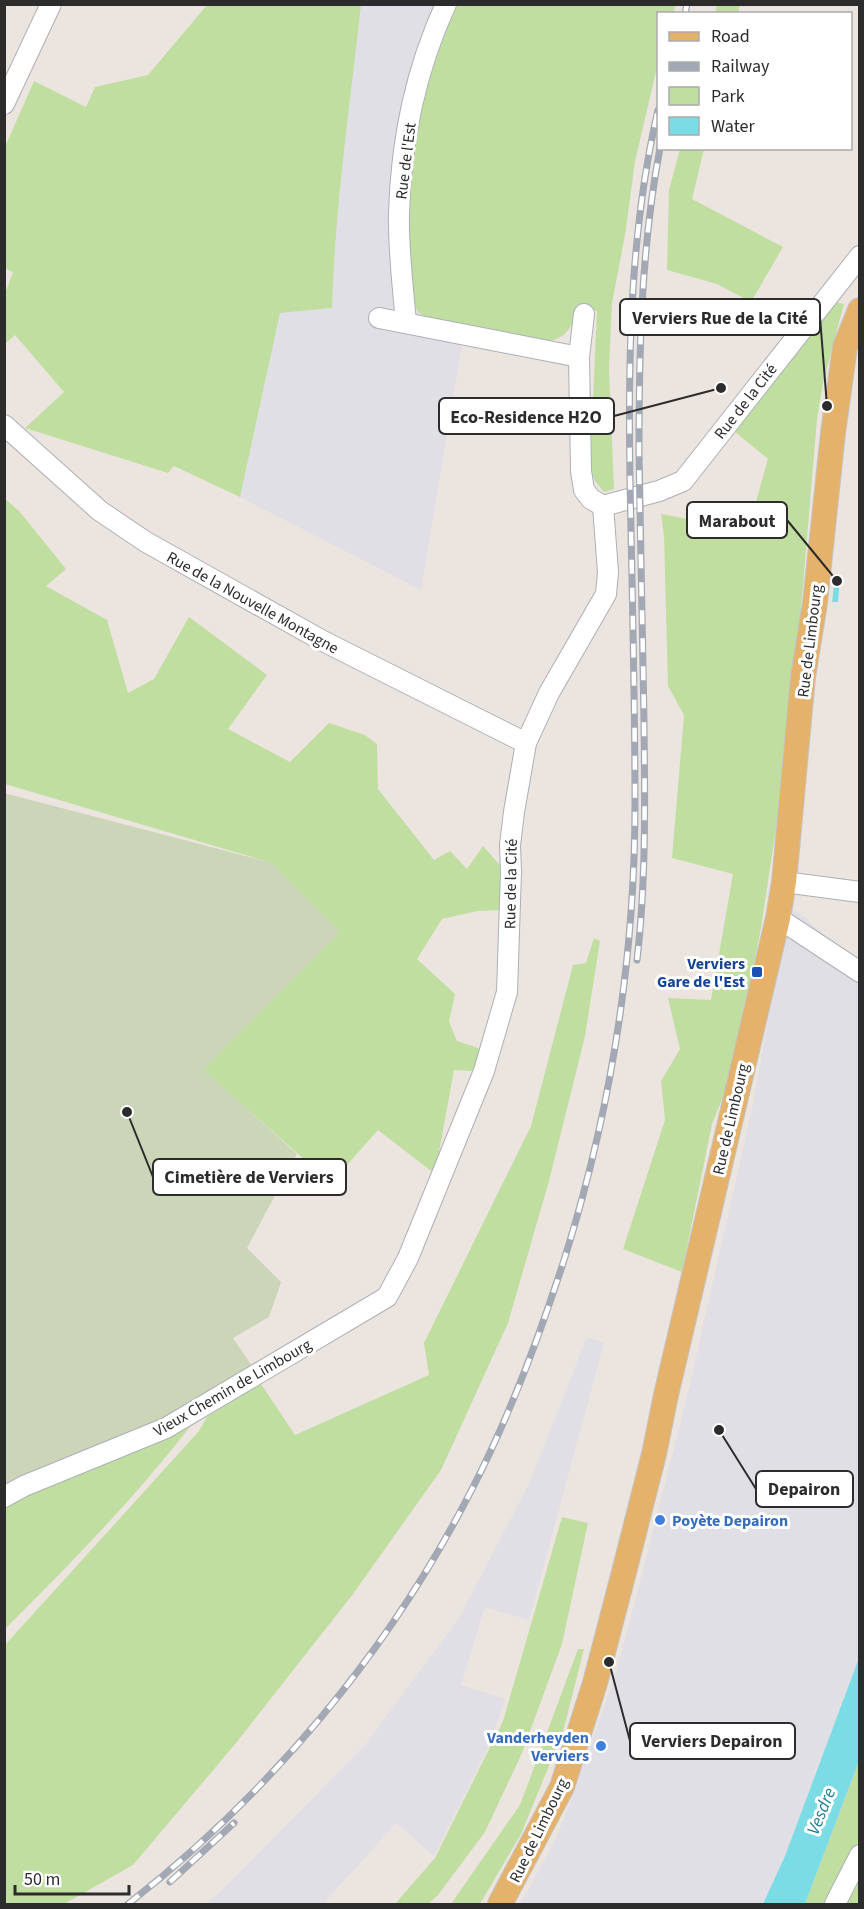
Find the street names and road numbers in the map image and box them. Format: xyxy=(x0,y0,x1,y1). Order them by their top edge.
street label: Rue de l'Est xyxy=(390,121,422,201)
street label: Rue de la Cité xyxy=(709,359,782,444)
street label: Rue de la Nouvelle Montagne xyxy=(163,546,343,659)
street label: Rue de Limbourg xyxy=(792,583,828,699)
street label: Rue de la Cité xyxy=(499,839,523,929)
street label: Rue de Limbourg xyxy=(707,1061,754,1177)
street label: Vieux Chemin de Limbourg xyxy=(150,1334,315,1442)
street label: Rue de Limbourg xyxy=(504,1775,574,1886)

